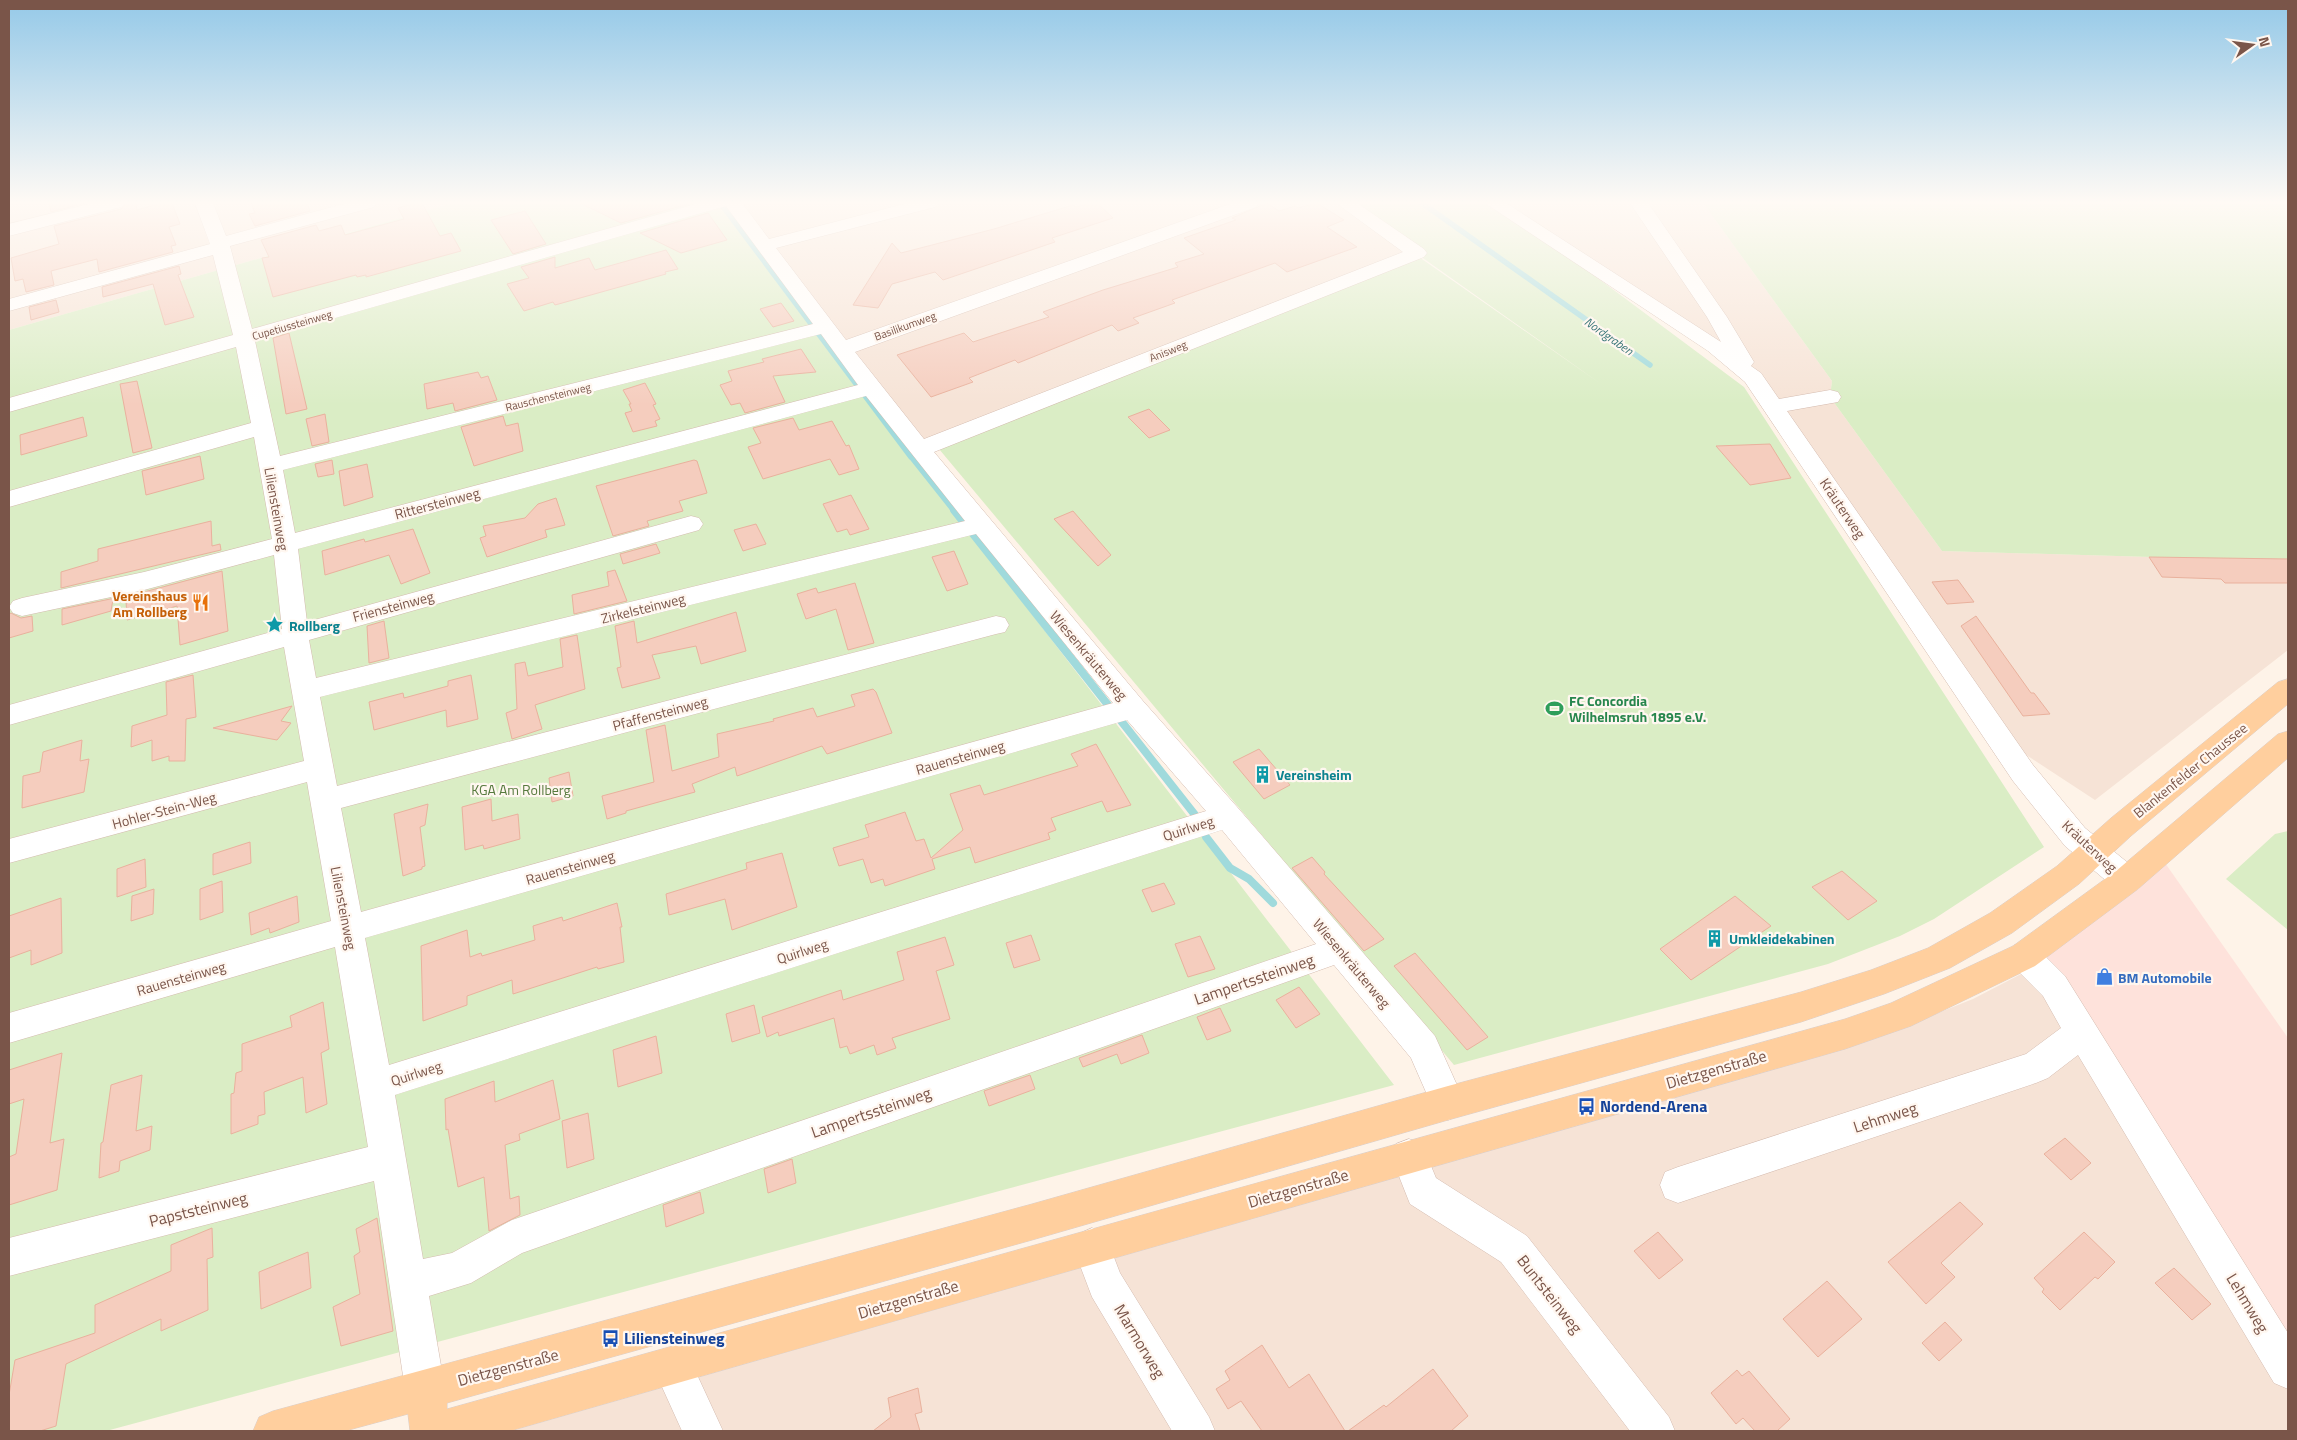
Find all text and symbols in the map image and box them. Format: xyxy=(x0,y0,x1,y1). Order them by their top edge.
north arrow xyxy=(2227,20,2277,70)
text: N xyxy=(2254,34,2276,49)
street label: Cupetiussteinweg xyxy=(250,306,334,344)
street label: Basilikumweg xyxy=(872,307,938,345)
water label: Nordgraben xyxy=(1581,312,1638,360)
street label: Anisweg xyxy=(1147,336,1190,366)
street label: Rauschensteinweg xyxy=(503,379,593,415)
street label: Liliensteinweg xyxy=(259,466,295,552)
street label: Kräuterweg xyxy=(1815,474,1871,542)
street label: Rittersteinweg xyxy=(392,482,482,524)
place label: Vereinshaus Am Rollberg xyxy=(112,585,188,622)
street label: Friensteinweg xyxy=(350,585,436,627)
street label: Zirkelsteinweg xyxy=(599,587,687,629)
restaurant icon: Vereinshaus Am Rollberg xyxy=(191,593,211,613)
street label: Wiesenkräuterweg xyxy=(1045,606,1133,704)
place icon: Rollberg xyxy=(265,615,285,635)
place label: Rollberg xyxy=(289,615,341,636)
street label: Pfaffensteinweg xyxy=(610,690,710,736)
place label: FC Concordia Wilhelmsruh 1895 e.V. xyxy=(1569,690,1706,727)
sports icon: FC Concordia Wilhelmsruh 1895 e.V. xyxy=(1545,698,1565,718)
street label: Blankenfelder Chaussee xyxy=(2128,717,2252,823)
street label: Rauensteinweg xyxy=(913,734,1007,780)
building icon: Vereinsheim xyxy=(1252,764,1272,784)
place label: Vereinsheim xyxy=(1276,764,1352,785)
park label: KGA Am Rollberg xyxy=(471,779,571,800)
street label: Hohler-Stein-Weg xyxy=(110,786,218,834)
street label: Quirlweg xyxy=(1160,810,1216,846)
street label: Kräuterweg xyxy=(2058,815,2122,877)
street label: Rauensteinweg xyxy=(523,844,617,890)
street label: Liliensteinweg xyxy=(326,864,362,952)
street label: Wiesenkräuterweg xyxy=(1308,914,1396,1012)
building icon: Umkleidekabinen xyxy=(1705,928,1725,948)
place label: Umkleidekabinen xyxy=(1729,928,1835,949)
street label: Quirlweg xyxy=(774,933,830,969)
street label: Lampertssteinweg xyxy=(1191,947,1317,1011)
street label: Rauensteinweg xyxy=(134,955,228,1001)
shop icon: BM Automobile xyxy=(2094,967,2114,987)
place label: BM Automobile xyxy=(2118,967,2212,988)
street label: Dietzgenstraße xyxy=(1663,1043,1769,1095)
street label: Quirlweg xyxy=(388,1055,444,1091)
street label: Lampertssteinweg xyxy=(808,1080,934,1144)
place label: Nordend-Arena xyxy=(1600,1094,1707,1118)
street label: Lehmweg xyxy=(1850,1095,1920,1139)
bus stop icon: Nordend-Arena xyxy=(1576,1096,1596,1116)
street label: Dietzgenstraße xyxy=(1245,1162,1351,1214)
street label: Papststeinweg xyxy=(146,1185,250,1233)
street label: Buntsteinweg xyxy=(1512,1250,1588,1338)
street label: Lehmweg xyxy=(2221,1269,2275,1337)
street label: Dietzgenstraße xyxy=(855,1273,961,1325)
street label: Marmorweg xyxy=(1108,1299,1172,1383)
place label: Liliensteinweg xyxy=(624,1326,725,1350)
bus stop icon: Liliensteinweg xyxy=(600,1328,620,1348)
street label: Dietzgenstraße xyxy=(455,1342,561,1392)

